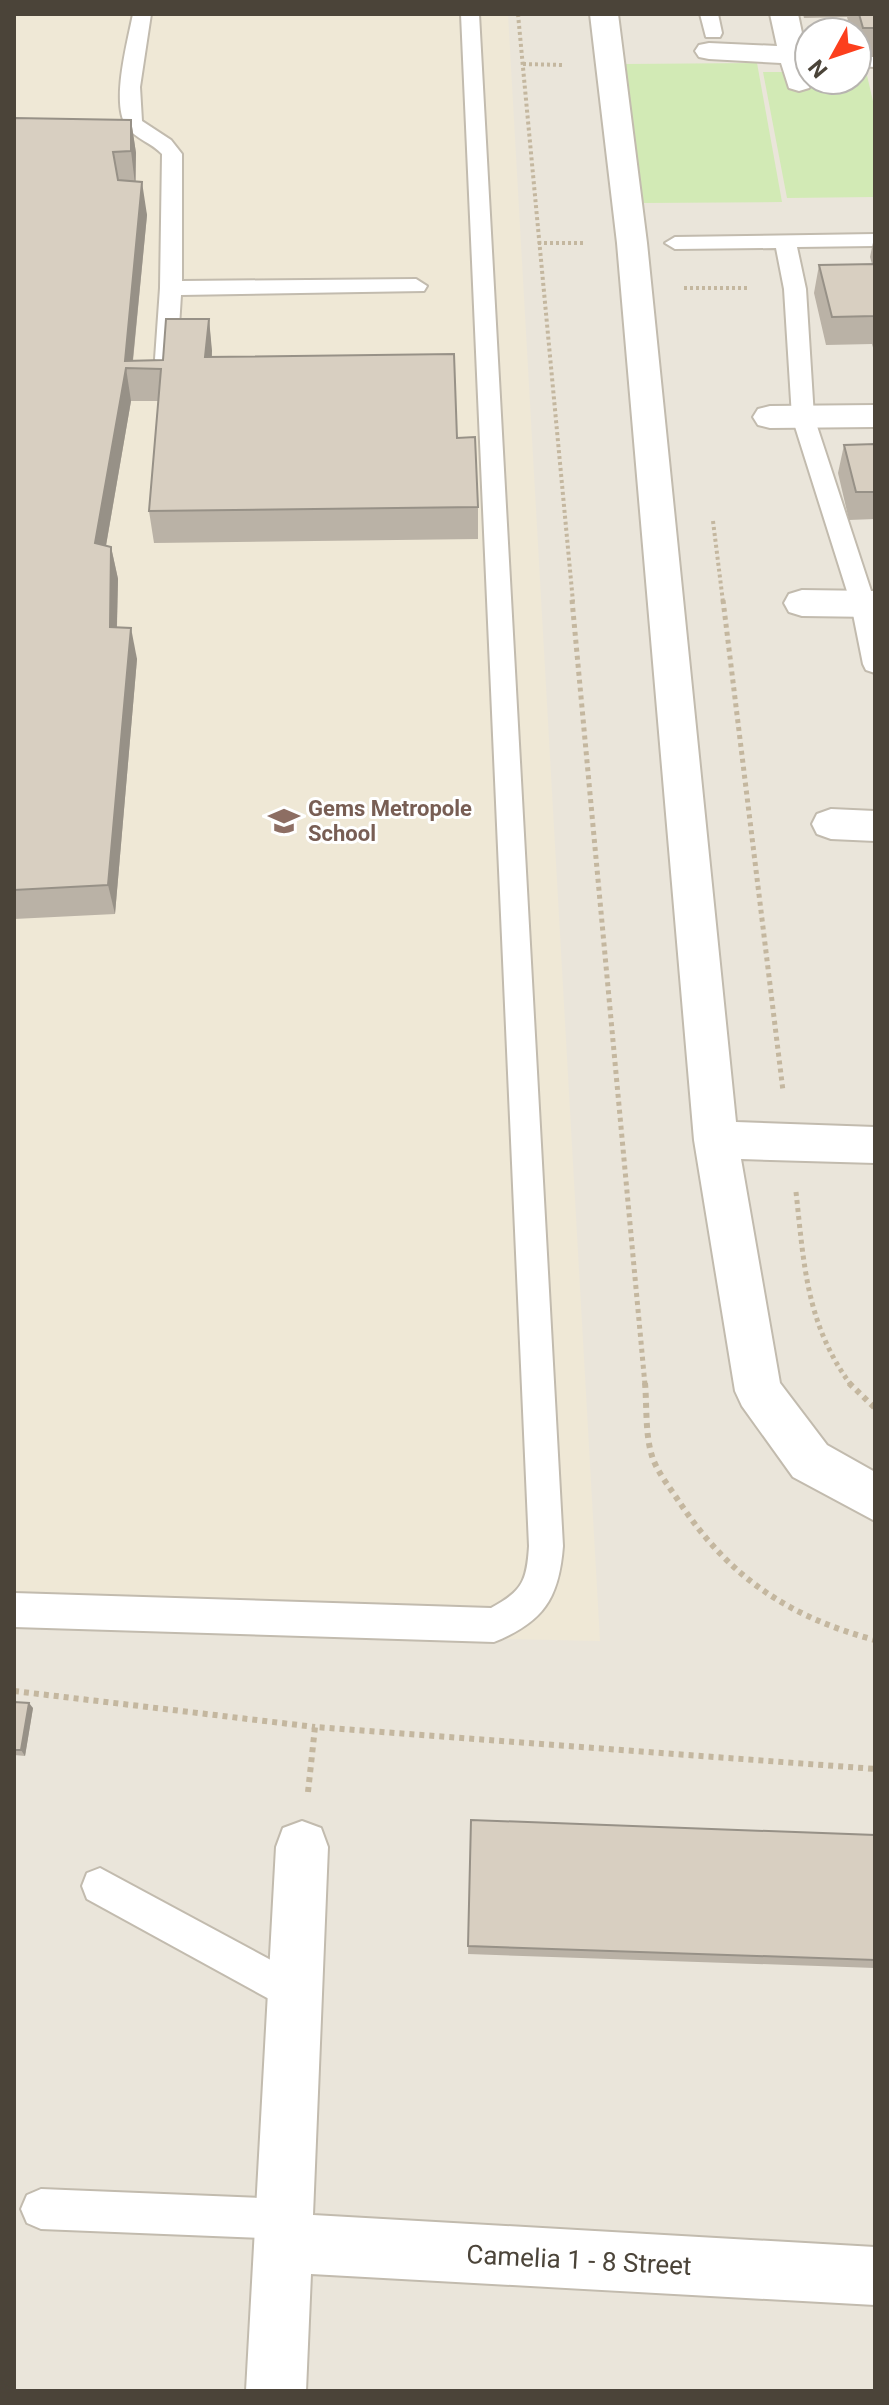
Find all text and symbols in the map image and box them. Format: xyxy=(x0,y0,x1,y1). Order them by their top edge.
north arrow xyxy=(793,16,873,96)
text: N xyxy=(803,55,833,83)
place label: Gems Metropole School xyxy=(308,796,472,846)
school or university icon: Gems Metropole School xyxy=(267,804,301,838)
street label: Camelia 1 - 8 Street xyxy=(466,2239,692,2281)

